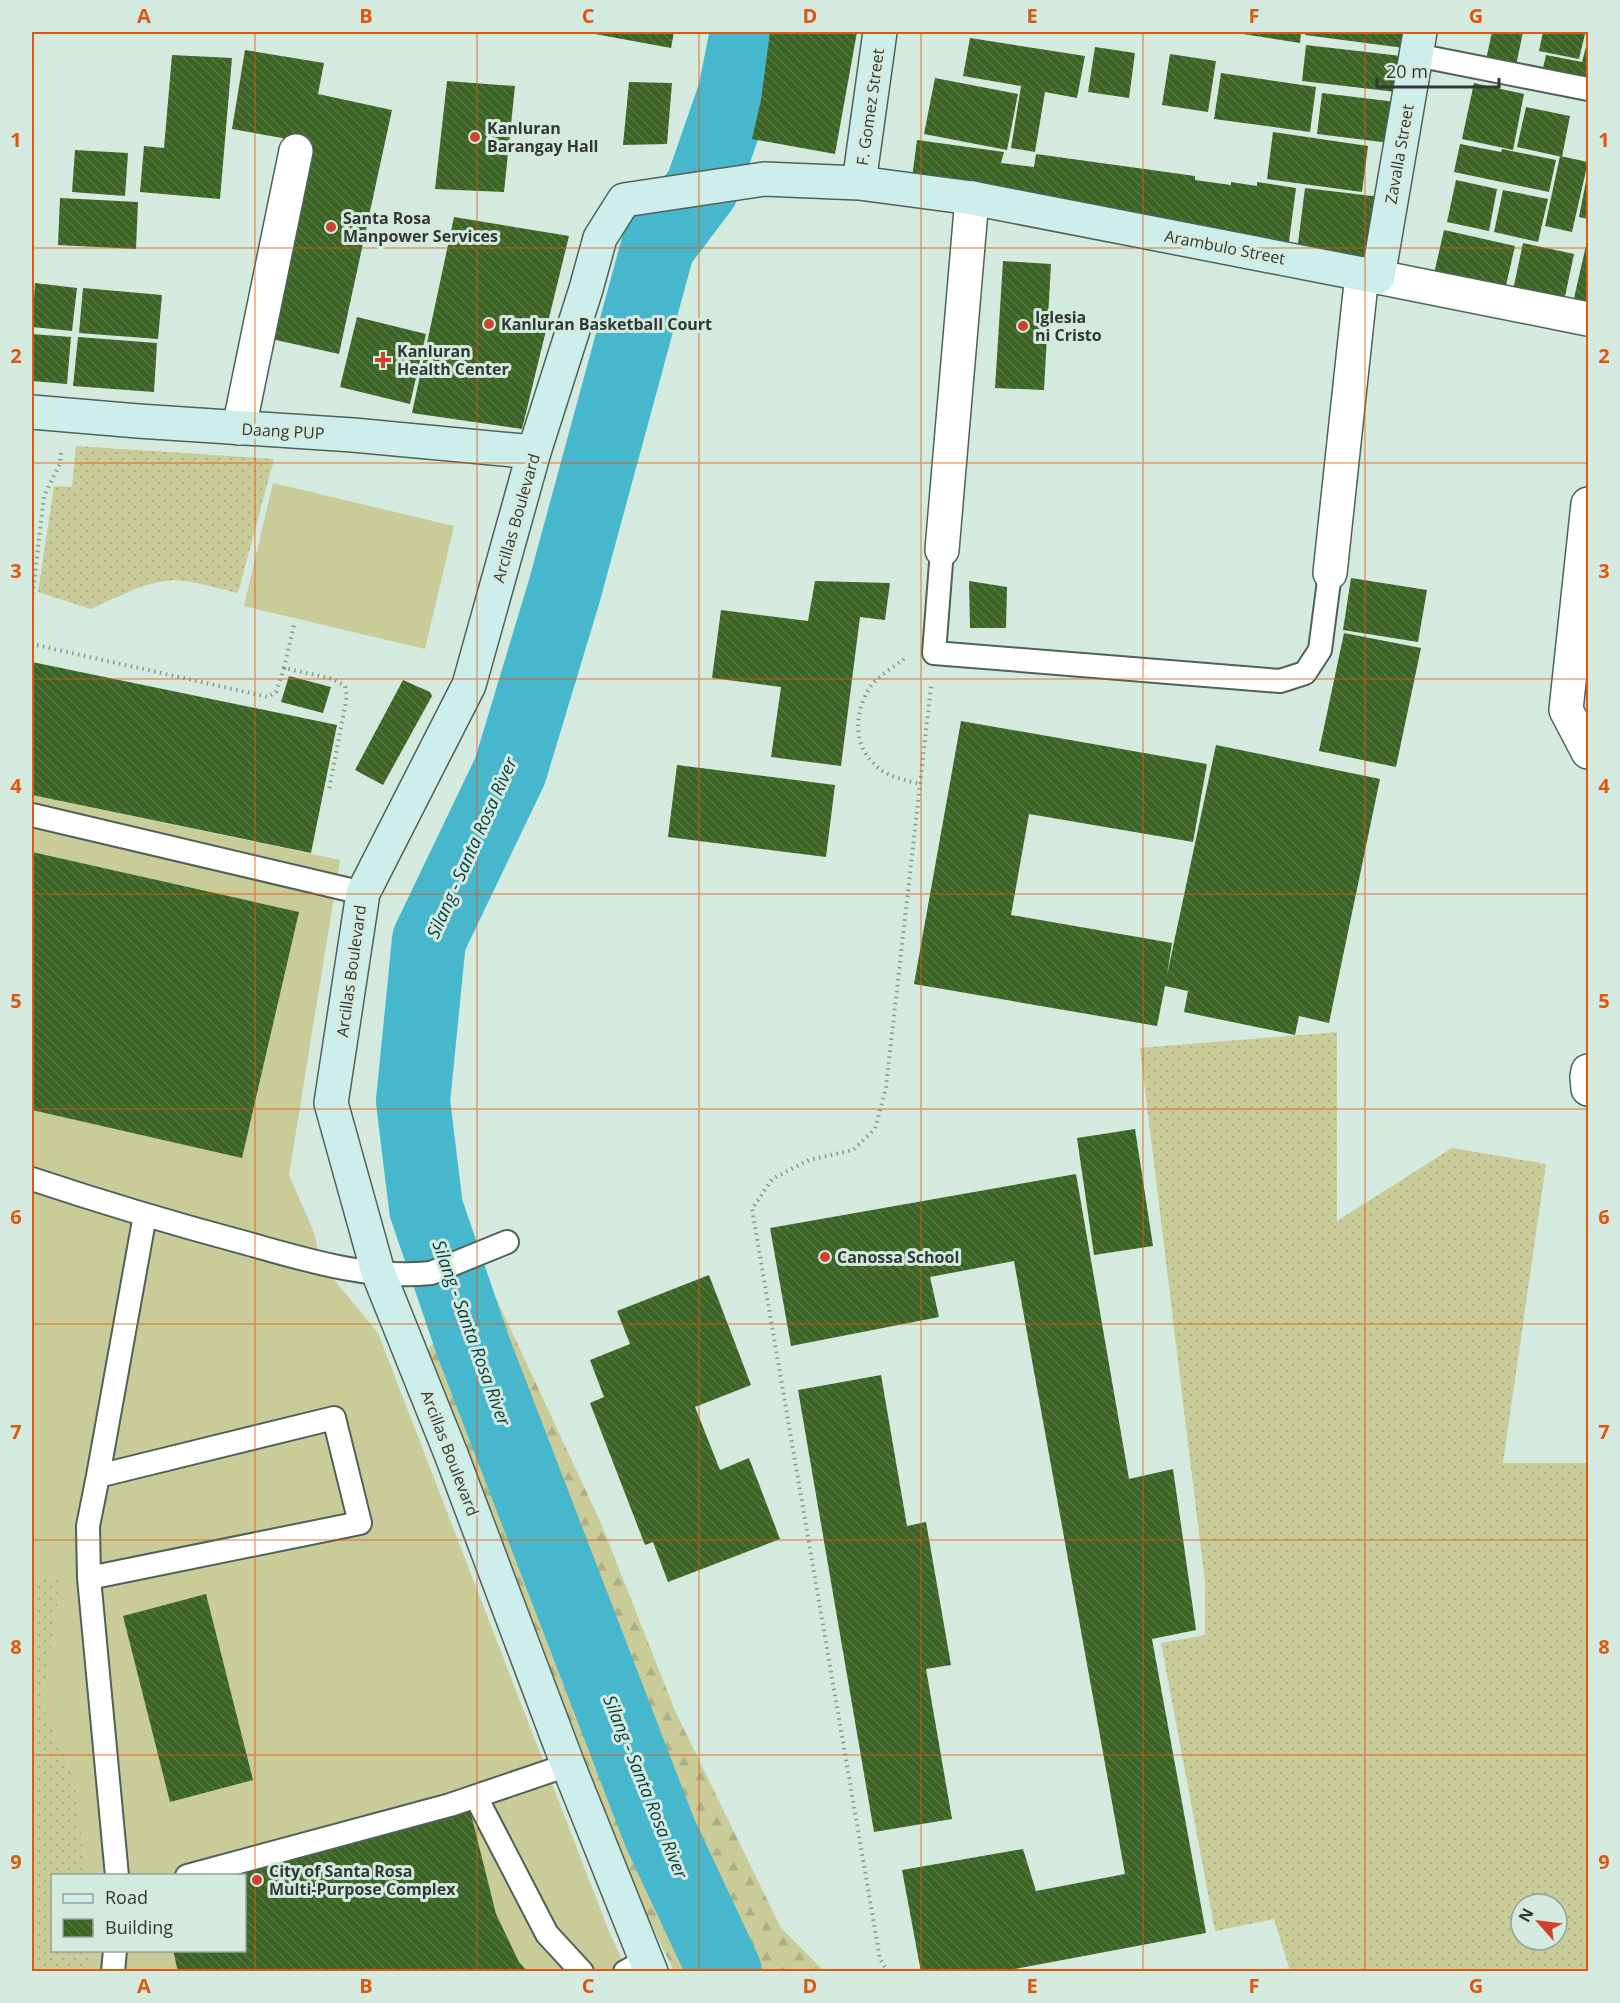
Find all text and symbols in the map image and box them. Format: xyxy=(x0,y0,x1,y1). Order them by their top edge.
text: A xyxy=(137,2,151,29)
text: B xyxy=(359,2,373,29)
text: C xyxy=(582,2,595,29)
text: D xyxy=(803,2,817,29)
text: E xyxy=(1026,2,1038,29)
text: F xyxy=(1249,2,1259,29)
text: G xyxy=(1469,2,1483,29)
street label: F. Gomez Street xyxy=(851,47,889,167)
scale bar xyxy=(1377,51,1498,89)
text: 20 m xyxy=(1386,59,1428,83)
street label: Zavalla Street xyxy=(1379,102,1419,206)
place label: Kanluran Barangay Hall xyxy=(487,117,599,157)
text: 1 xyxy=(10,126,22,153)
text: 1 xyxy=(1598,126,1610,153)
marker: Kanluran Barangay Hall xyxy=(468,130,482,144)
place label: Santa Rosa Manpower Services xyxy=(343,207,498,247)
marker: Santa Rosa Manpower Services xyxy=(324,220,338,234)
street label: Arambulo Street xyxy=(1163,225,1287,270)
place label: Iglesia ni Cristo xyxy=(1035,306,1102,346)
place label: Kanluran Basketball Court xyxy=(501,313,712,335)
marker: Kanluran Basketball Court xyxy=(482,317,496,331)
marker: Iglesia ni Cristo xyxy=(1016,319,1030,333)
place label: Kanluran Health Center xyxy=(397,340,509,380)
text: 2 xyxy=(10,342,22,369)
text: 2 xyxy=(1598,342,1610,369)
marker: Kanluran Health Center xyxy=(374,351,392,369)
street label: Daang PUP xyxy=(241,418,325,444)
street label: Arcillas Boulevard xyxy=(487,451,545,585)
text: 3 xyxy=(10,557,22,584)
text: 3 xyxy=(1598,557,1610,584)
water label: Silang - Santa Rosa River xyxy=(420,753,522,942)
text: 4 xyxy=(10,772,22,799)
text: 4 xyxy=(1598,772,1610,799)
street label: Arcillas Boulevard xyxy=(331,904,371,1038)
text: 5 xyxy=(10,987,22,1014)
text: 5 xyxy=(1598,987,1610,1014)
text: 6 xyxy=(10,1203,22,1230)
text: 6 xyxy=(1598,1203,1610,1230)
water label: Silang - Santa Rosa River xyxy=(427,1237,517,1430)
place label: Canossa School xyxy=(837,1246,959,1268)
marker: Canossa School xyxy=(818,1250,832,1264)
street label: Arcillas Boulevard xyxy=(416,1387,484,1519)
text: 7 xyxy=(10,1418,22,1445)
text: 7 xyxy=(1598,1418,1610,1445)
text: 8 xyxy=(10,1633,22,1660)
text: 8 xyxy=(1598,1633,1610,1660)
water label: Silang - Santa Rosa River xyxy=(598,1691,694,1883)
text: 9 xyxy=(10,1848,22,1875)
text: 9 xyxy=(1598,1848,1610,1875)
place label: City of Santa Rosa Multi-Purpose Complex xyxy=(269,1860,456,1900)
marker: City of Santa Rosa Multi-Purpose Complex xyxy=(250,1873,264,1887)
legend xyxy=(51,1874,246,1952)
text: Road xyxy=(105,1885,148,1909)
north arrow xyxy=(1509,1892,1569,1952)
text: N xyxy=(1513,1904,1539,1926)
text: Building xyxy=(105,1915,173,1939)
text: A xyxy=(137,1972,151,1999)
text: B xyxy=(359,1972,373,1999)
text: C xyxy=(582,1972,595,1999)
text: D xyxy=(803,1972,817,1999)
text: E xyxy=(1026,1972,1038,1999)
text: F xyxy=(1249,1972,1259,1999)
text: G xyxy=(1469,1972,1483,1999)

